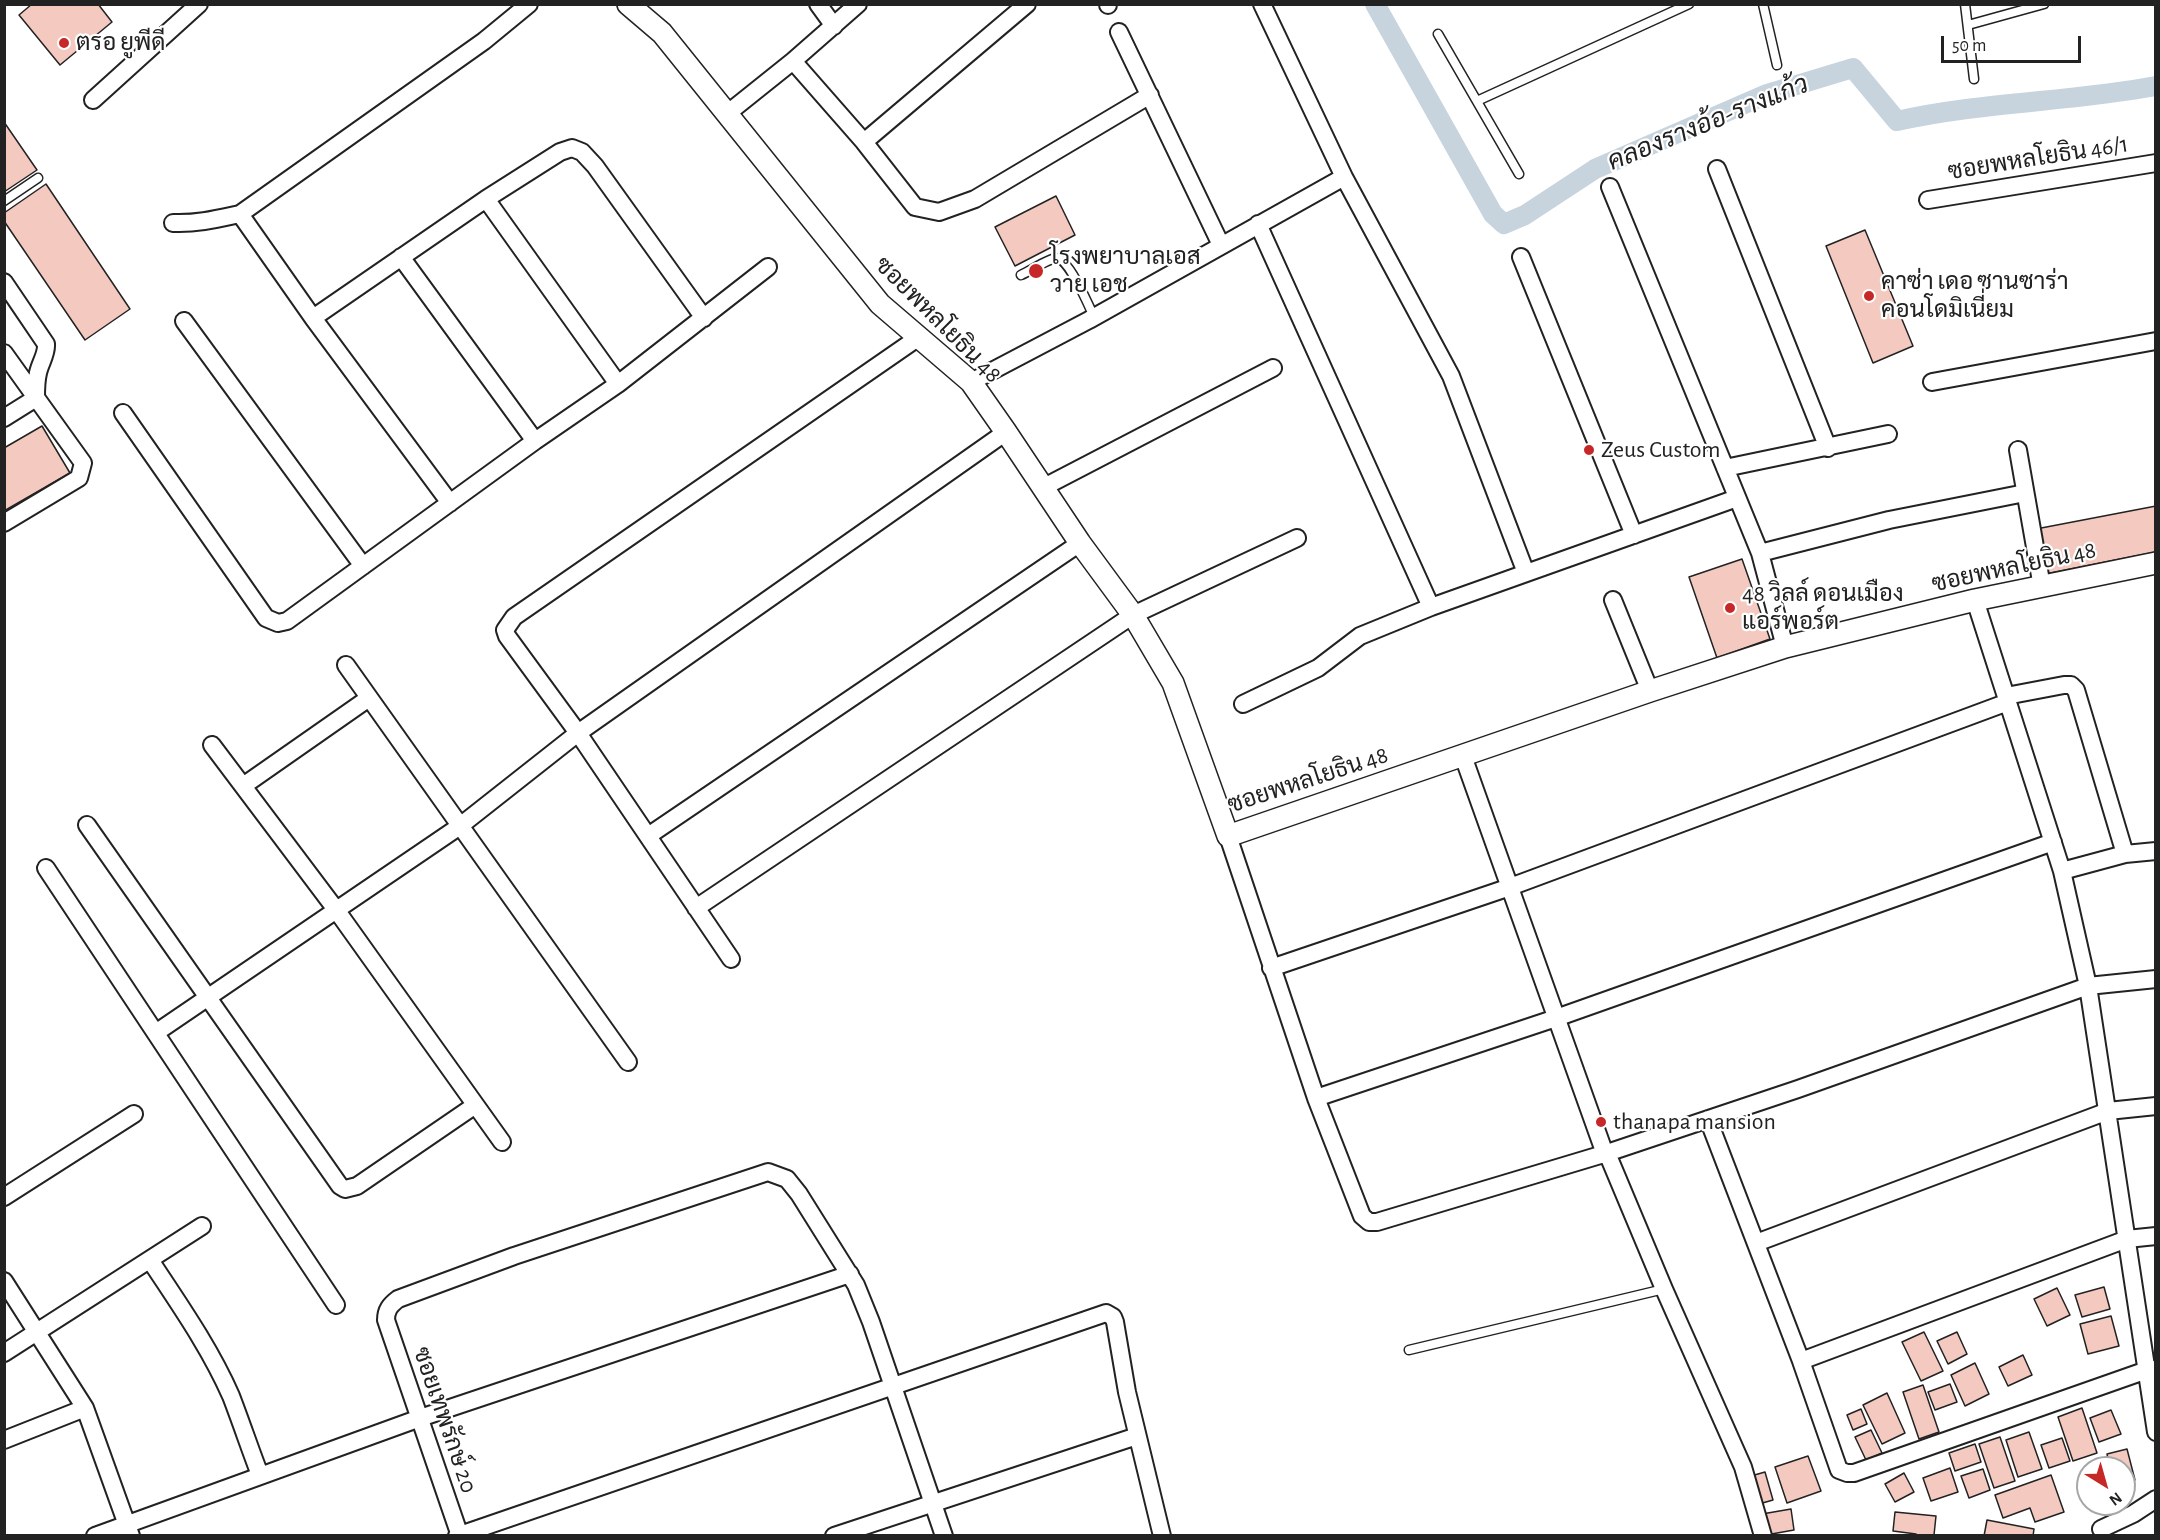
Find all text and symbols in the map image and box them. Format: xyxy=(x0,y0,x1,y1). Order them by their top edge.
scale bar xyxy=(1944,24,2084,62)
place label: ตรอ ยูพีดี xyxy=(76,29,165,57)
marker: ตรอ ยูพีดี xyxy=(57,36,71,50)
text: 50 m xyxy=(1952,37,1986,55)
water label: คลองรางอ้อ-รางแก้ว xyxy=(1603,69,1813,177)
street label: ซอยพหลโยธิน 46/1 xyxy=(1946,130,2130,186)
place label: โรงพยาบาลเอส วาย เอช xyxy=(1050,243,1201,299)
street label: ซอยพหลโยธิน 48 xyxy=(869,251,1007,389)
marker: โรงพยาบาลเอส วาย เอช xyxy=(1027,262,1045,280)
place label: คาซ่า เดอ ซานซาร่า คอนโดมิเนี่ยม xyxy=(1881,268,2069,324)
marker: คาซ่า เดอ ซานซาร่า คอนโดมิเนี่ยม xyxy=(1862,289,1876,303)
place label: Zeus Custom xyxy=(1601,436,1721,464)
marker: Zeus Custom xyxy=(1582,443,1596,457)
street label: ซอยพหลโยธิน 48 xyxy=(1929,536,2099,598)
place label: 48 วิลล์ ดอนเมือง แอร์พอร์ต xyxy=(1742,580,1904,636)
marker: 48 วิลล์ ดอนเมือง แอร์พอร์ต xyxy=(1723,601,1737,615)
street label: ซอยพหลโยธิน 48 xyxy=(1224,740,1392,820)
place label: thanapa mansion xyxy=(1613,1108,1776,1136)
marker: thanapa mansion xyxy=(1594,1115,1608,1129)
street label: ซอยเทพรักษ์ 20 xyxy=(407,1343,483,1497)
north arrow xyxy=(2076,1456,2136,1516)
text: N xyxy=(2106,1489,2125,1509)

